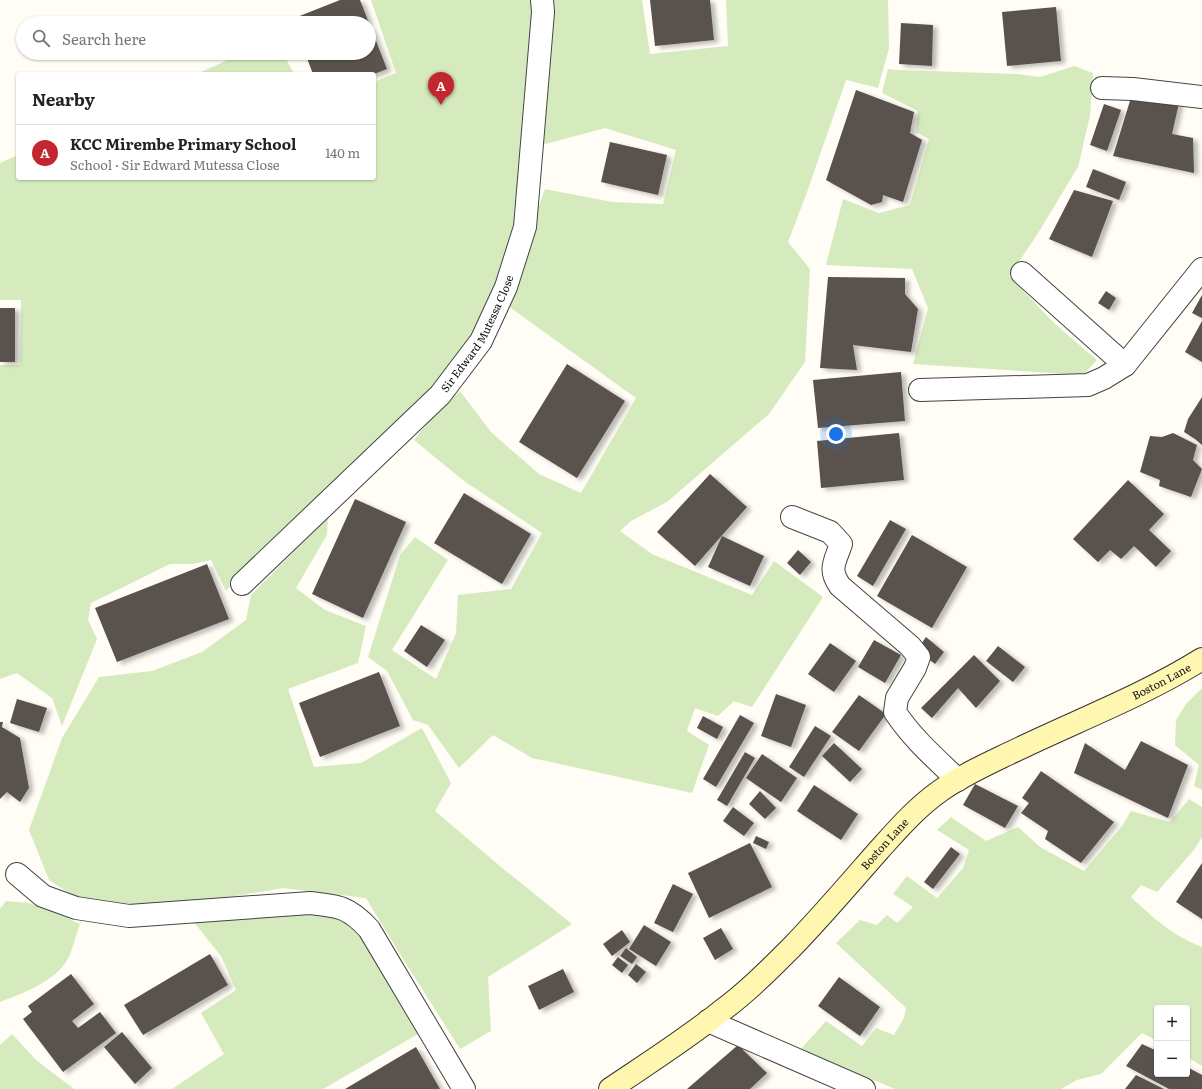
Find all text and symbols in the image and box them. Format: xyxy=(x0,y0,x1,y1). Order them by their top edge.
search box xyxy=(16,16,376,60)
icon: search xyxy=(30,27,52,49)
text: Search here xyxy=(62,27,146,50)
pin: A xyxy=(428,72,454,105)
text: Nearby xyxy=(32,86,95,111)
text: KCC Mirembe Primary School xyxy=(70,132,296,155)
text: A xyxy=(40,143,50,162)
text: 140 m xyxy=(325,143,360,162)
text: School · Sir Edward Mutessa Close xyxy=(70,155,280,174)
street label: Sir Edward Mutessa Close xyxy=(436,273,516,395)
your location xyxy=(826,424,846,444)
street label: Boston Lane xyxy=(1129,658,1194,703)
street label: Boston Lane xyxy=(856,814,912,873)
map controls xyxy=(1154,1005,1190,1077)
button: + xyxy=(1154,1005,1190,1041)
button: − xyxy=(1154,1041,1190,1077)

